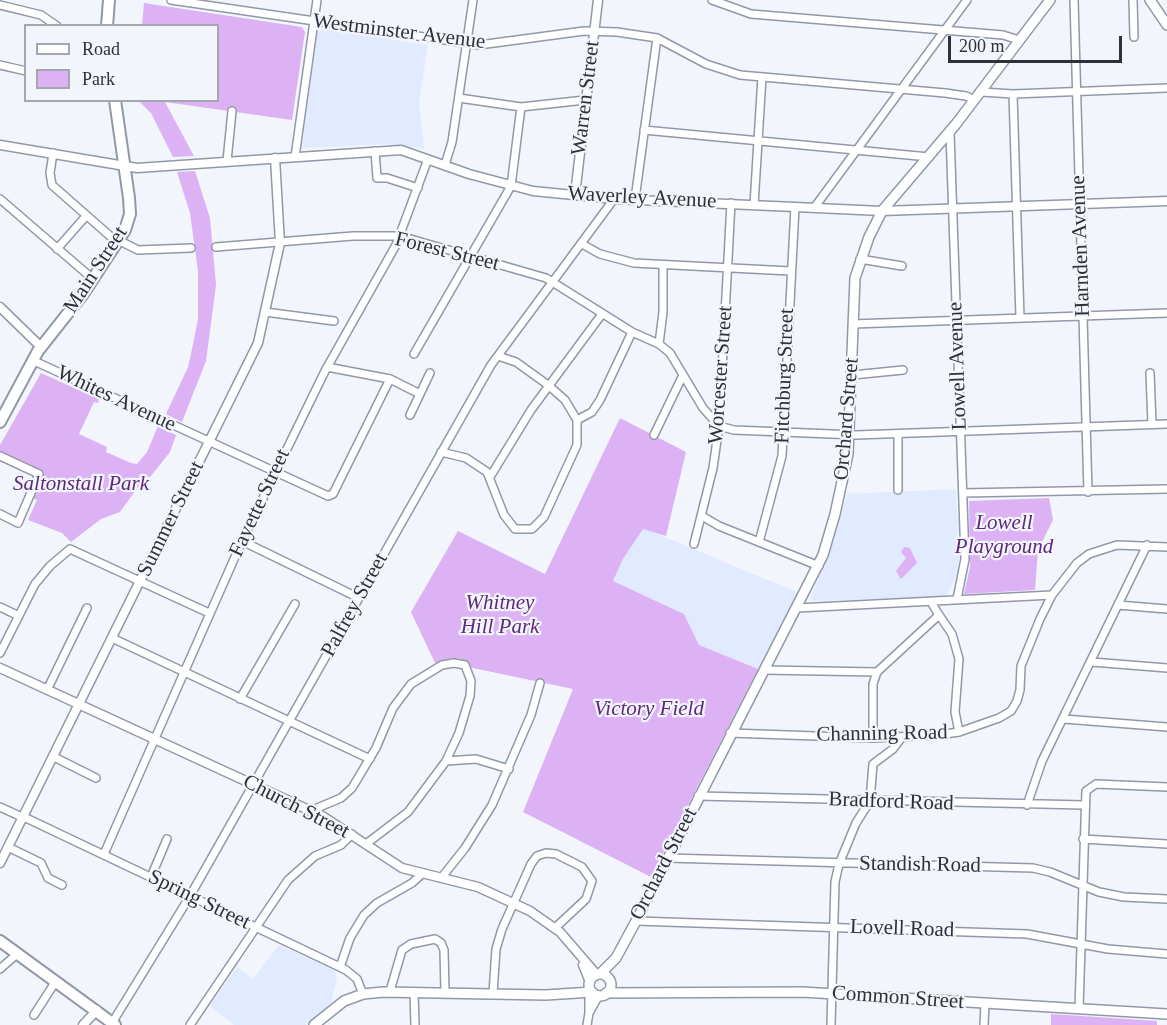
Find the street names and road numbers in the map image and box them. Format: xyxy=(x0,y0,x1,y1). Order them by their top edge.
street label: Westminster Avenue xyxy=(311,9,487,55)
street label: Warren Street xyxy=(566,39,606,157)
street label: Harnden Avenue xyxy=(1066,175,1096,317)
street label: Waverley Avenue xyxy=(567,182,717,214)
street label: Main Street xyxy=(59,222,133,318)
street label: Forest Street xyxy=(392,227,502,277)
street label: Lowell Avenue xyxy=(943,301,973,431)
street label: Worcester Street xyxy=(704,305,738,445)
street label: Fitchburg Street xyxy=(770,308,800,444)
street label: Orchard Street xyxy=(829,357,865,481)
street label: Whites Avenue xyxy=(52,360,180,438)
street label: Fayette Street xyxy=(224,445,296,561)
street label: Summer Street xyxy=(132,457,210,581)
street label: Palfrey Street xyxy=(316,549,394,661)
street label: Channing Road xyxy=(816,720,948,748)
street label: Church Street xyxy=(239,769,353,845)
street label: Bradford Road xyxy=(828,787,954,817)
street label: Orchard Street xyxy=(625,803,703,925)
street label: Standish Road xyxy=(859,851,981,879)
street label: Spring Street xyxy=(144,865,254,935)
street label: Lovell Road xyxy=(849,915,955,943)
street label: Common Street xyxy=(831,981,965,1015)

